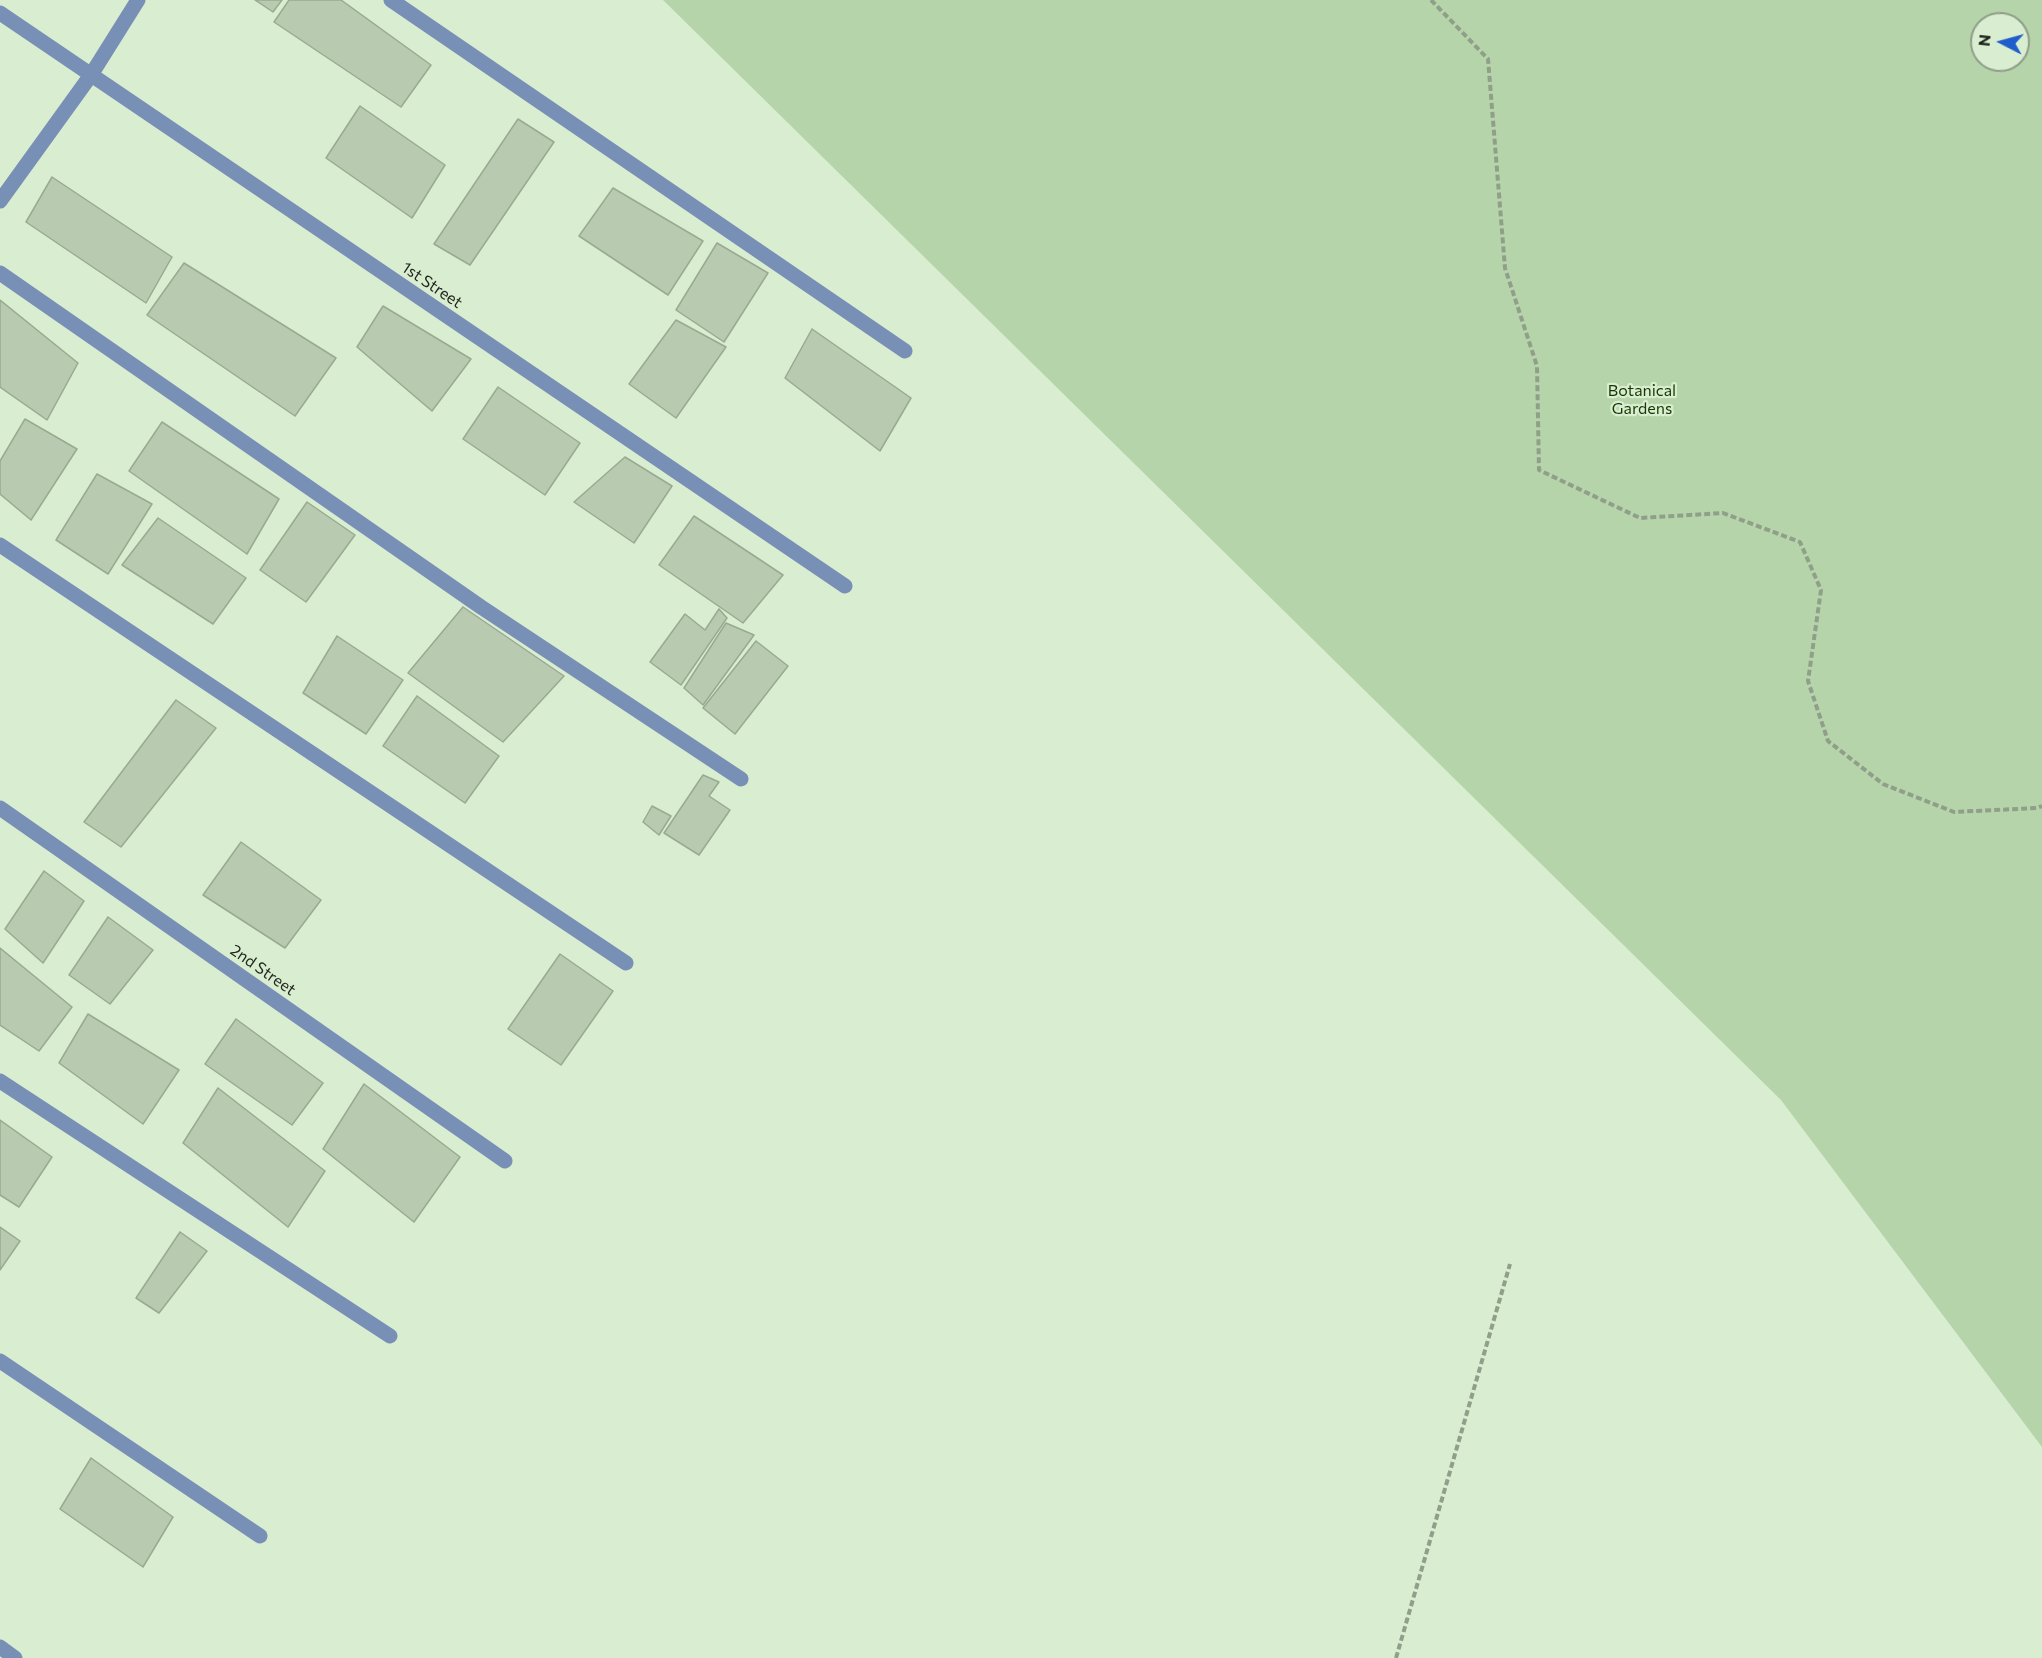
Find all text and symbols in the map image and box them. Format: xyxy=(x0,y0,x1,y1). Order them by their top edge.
north arrow xyxy=(1970,12,2030,72)
text: N xyxy=(1974,33,1994,47)
street label: 1st Street xyxy=(398,258,466,312)
park label: Botanical Gardens xyxy=(1608,381,1676,419)
street label: 2nd Street xyxy=(227,940,299,1000)

